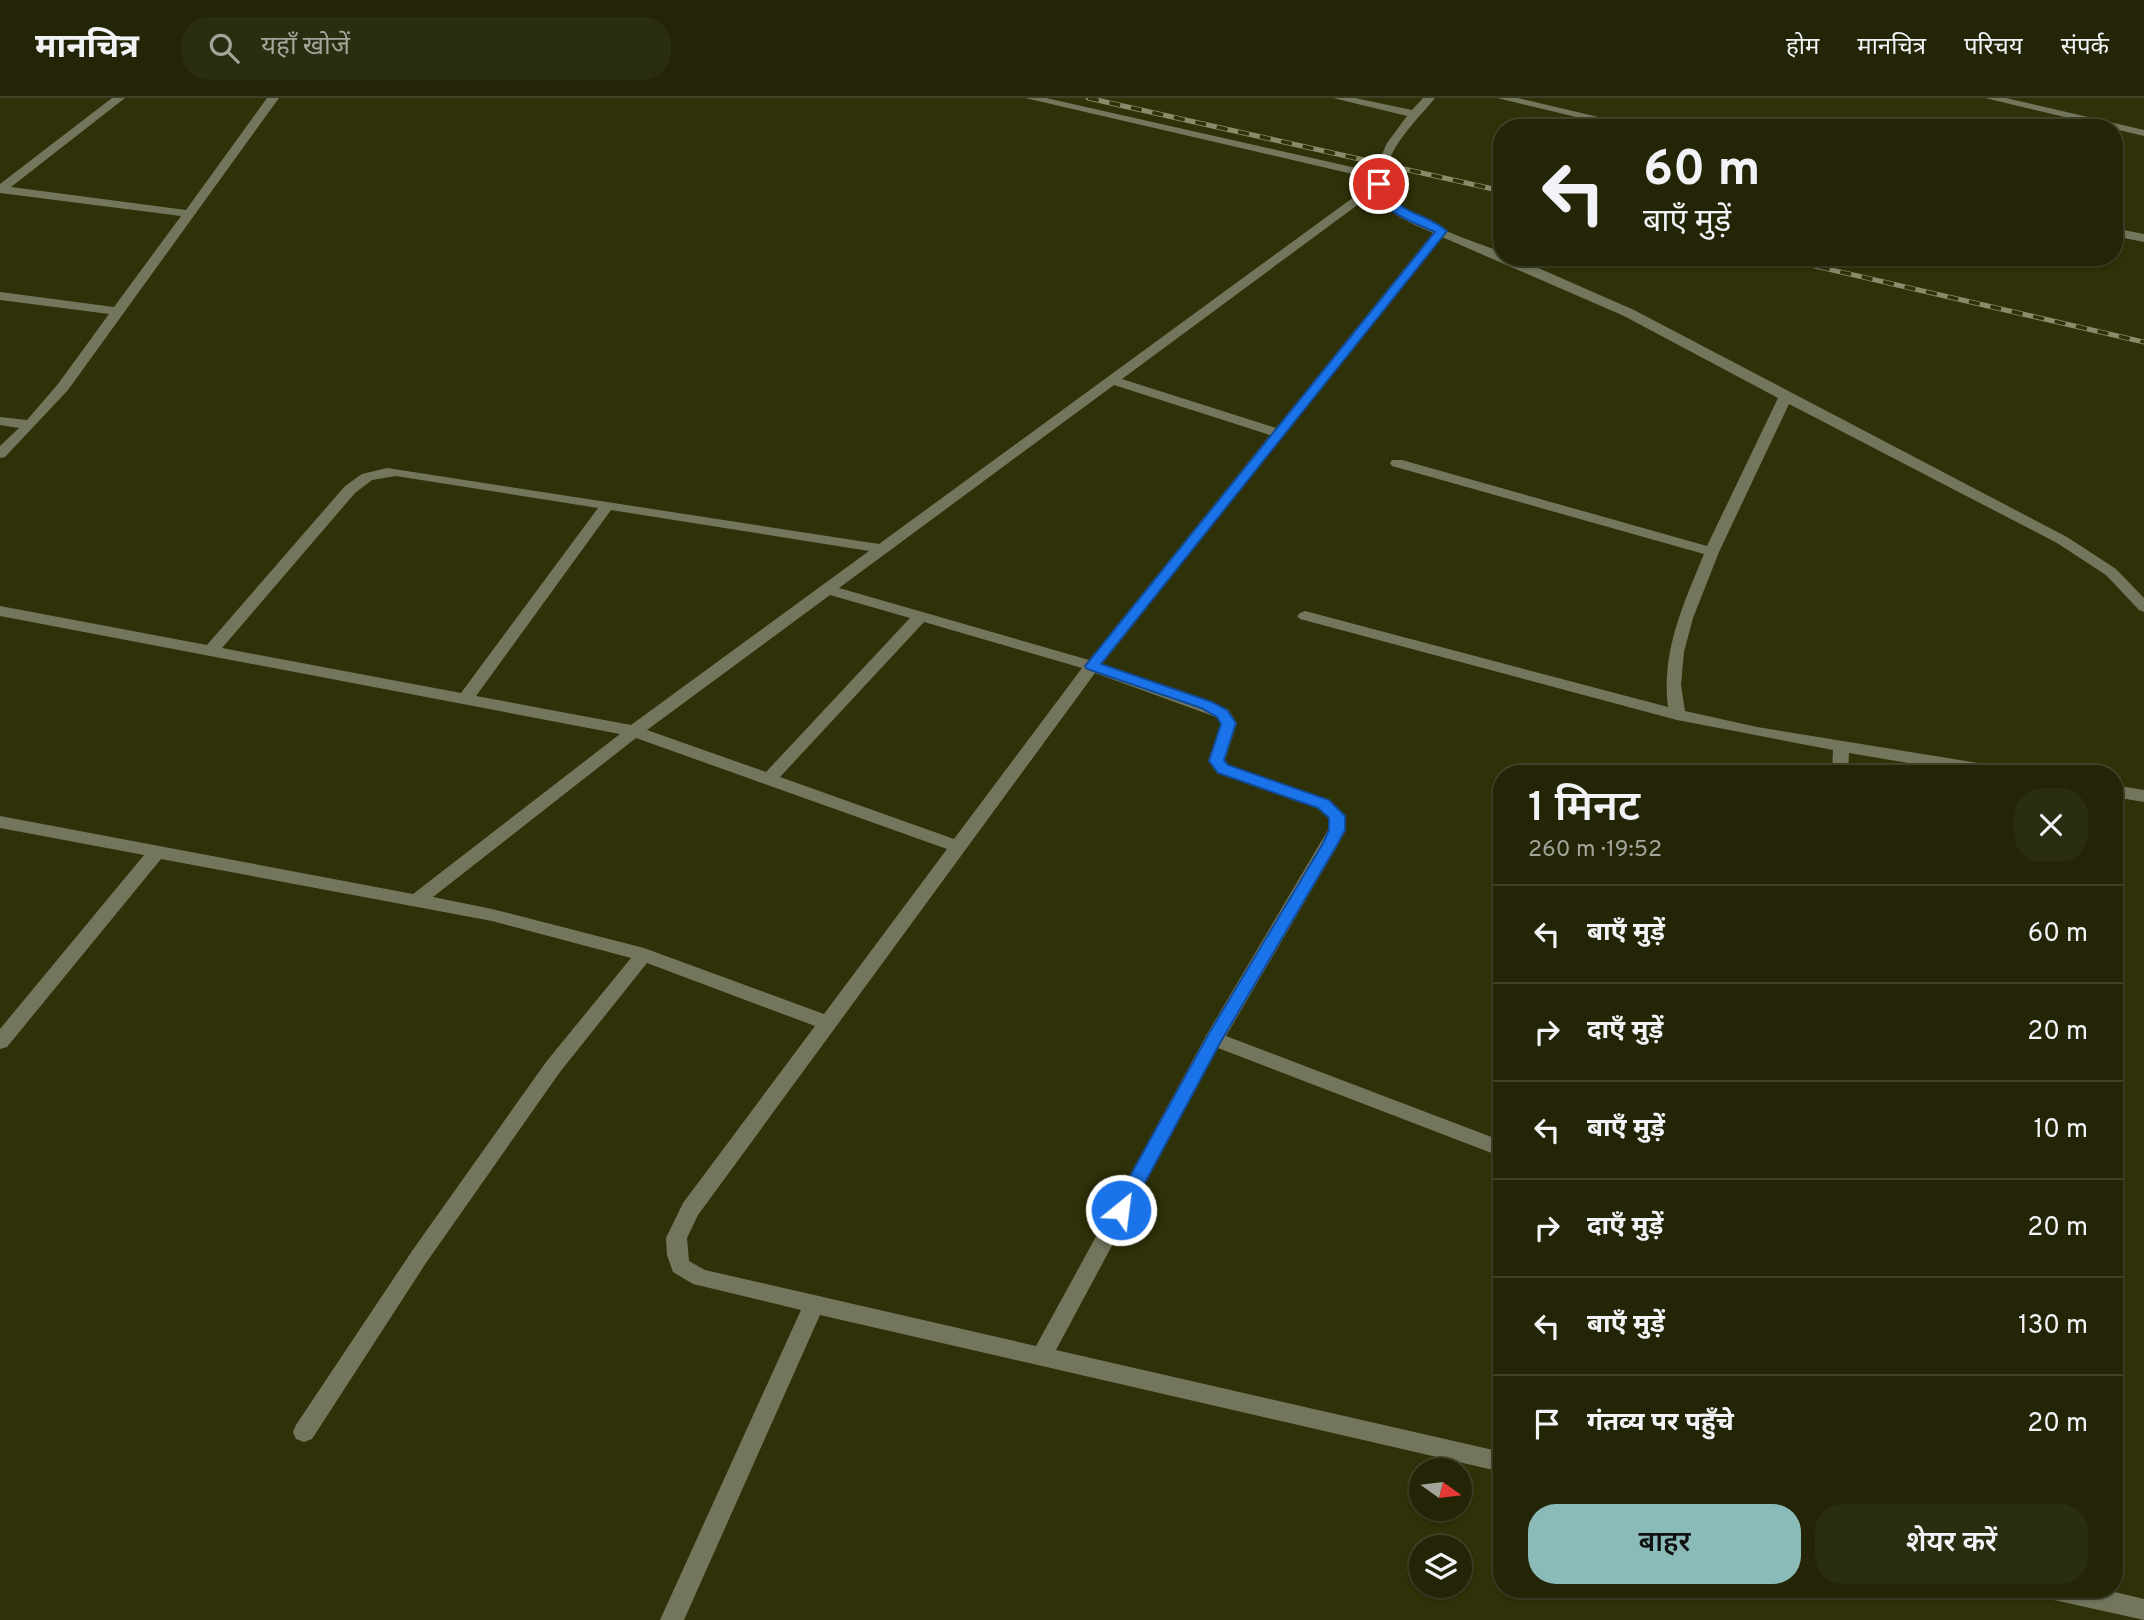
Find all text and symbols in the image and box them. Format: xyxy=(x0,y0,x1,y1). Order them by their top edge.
search box xyxy=(181,17,671,80)
text: मानचित्र xyxy=(35,28,139,70)
icon: search xyxy=(205,29,243,67)
text: यहाँ खोजें xyxy=(261,31,350,64)
text: होम xyxy=(1786,33,1819,63)
text: मानचित्र xyxy=(1857,33,1926,63)
text: परिचय xyxy=(1964,33,2023,63)
text: संपर्क xyxy=(2061,33,2109,63)
text: 60 m xyxy=(1643,141,1761,203)
icon: left xyxy=(1528,147,1619,238)
pin xyxy=(1349,154,1409,214)
icon: arrive xyxy=(1360,165,1398,203)
text: बाएँ मुड़ें xyxy=(1643,203,1731,243)
text: 1 मिनट xyxy=(1528,783,1640,836)
button: close xyxy=(2014,788,2088,862)
text: 260 m · 19:52 xyxy=(1528,836,1662,865)
icon: left xyxy=(1528,915,1566,953)
text: बाएँ मुड़ें xyxy=(1587,917,1665,950)
text: 60 m xyxy=(2028,918,2088,951)
icon: right xyxy=(1528,1013,1566,1051)
text: दाएँ मुड़ें xyxy=(1587,1015,1663,1048)
text: 20 m xyxy=(2027,1016,2088,1049)
icon: left xyxy=(1528,1111,1566,1149)
text: बाएँ मुड़ें xyxy=(1587,1113,1665,1146)
text: 10 m xyxy=(2033,1114,2088,1147)
position arrow xyxy=(1084,1173,1158,1247)
icon: right xyxy=(1528,1209,1566,1247)
text: दाएँ मुड़ें xyxy=(1587,1211,1663,1244)
text: 20 m xyxy=(2027,1212,2088,1245)
icon: left xyxy=(1528,1307,1566,1345)
text: बाएँ मुड़ें xyxy=(1587,1309,1665,1342)
text: 130 m xyxy=(2018,1310,2088,1343)
icon: arrive xyxy=(1528,1405,1566,1443)
text: गंतव्य पर पहुँचे xyxy=(1587,1407,1734,1440)
text: 20 m xyxy=(2027,1408,2088,1441)
north arrow xyxy=(1409,1458,1472,1521)
map controls xyxy=(1409,1458,1472,1598)
button: बाहर xyxy=(1528,1504,1801,1584)
button: शेयर करें xyxy=(1815,1504,2088,1584)
button: layers xyxy=(1409,1535,1472,1598)

